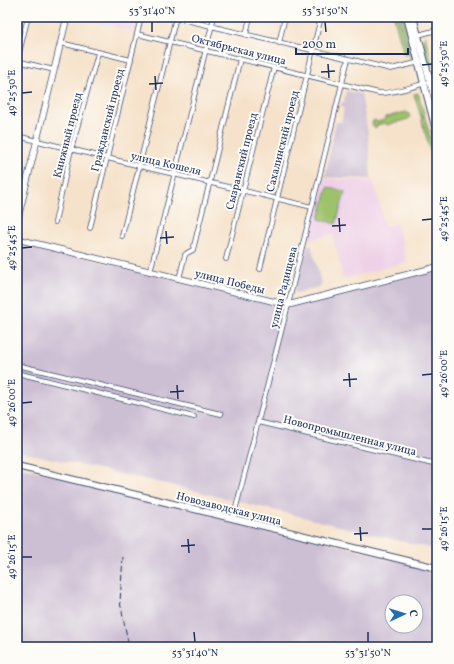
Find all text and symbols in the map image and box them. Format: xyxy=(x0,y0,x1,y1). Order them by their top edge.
text: 53°31'40"N xyxy=(129,4,176,18)
text: 53°31'50"N xyxy=(302,4,349,18)
scale bar xyxy=(296,30,408,56)
street label: Октябрьская улица xyxy=(190,31,288,70)
text: 200 m xyxy=(302,37,336,53)
text: 49°25'30"E xyxy=(437,41,451,87)
street label: Гражданский проезд xyxy=(88,67,129,173)
text: 49°25'30"E xyxy=(5,70,19,116)
street label: Сахалинский проезд xyxy=(264,88,304,194)
street label: Книжный проезд xyxy=(51,90,87,180)
street label: Сызранский проезд xyxy=(223,111,262,211)
street label: улица Кошеля xyxy=(129,149,203,180)
text: 49°25'45"E xyxy=(437,196,451,242)
text: 49°25'45"E xyxy=(5,225,19,271)
street label: улица Радищева xyxy=(267,245,302,330)
street label: улица Победы xyxy=(193,266,267,298)
text: 49°26'00"E xyxy=(437,350,451,398)
text: 49°26'00"E xyxy=(5,379,19,427)
street label: Новопромышленная улица xyxy=(281,413,418,460)
street label: Новозаводская улица xyxy=(174,489,283,530)
text: 49°26'15"E xyxy=(437,507,451,551)
text: 49°26'15"E xyxy=(5,535,19,579)
north arrow xyxy=(384,594,424,634)
text: С xyxy=(405,609,420,617)
text: 53°31'40"N xyxy=(172,646,219,660)
text: 53°31'50"N xyxy=(345,646,392,660)

